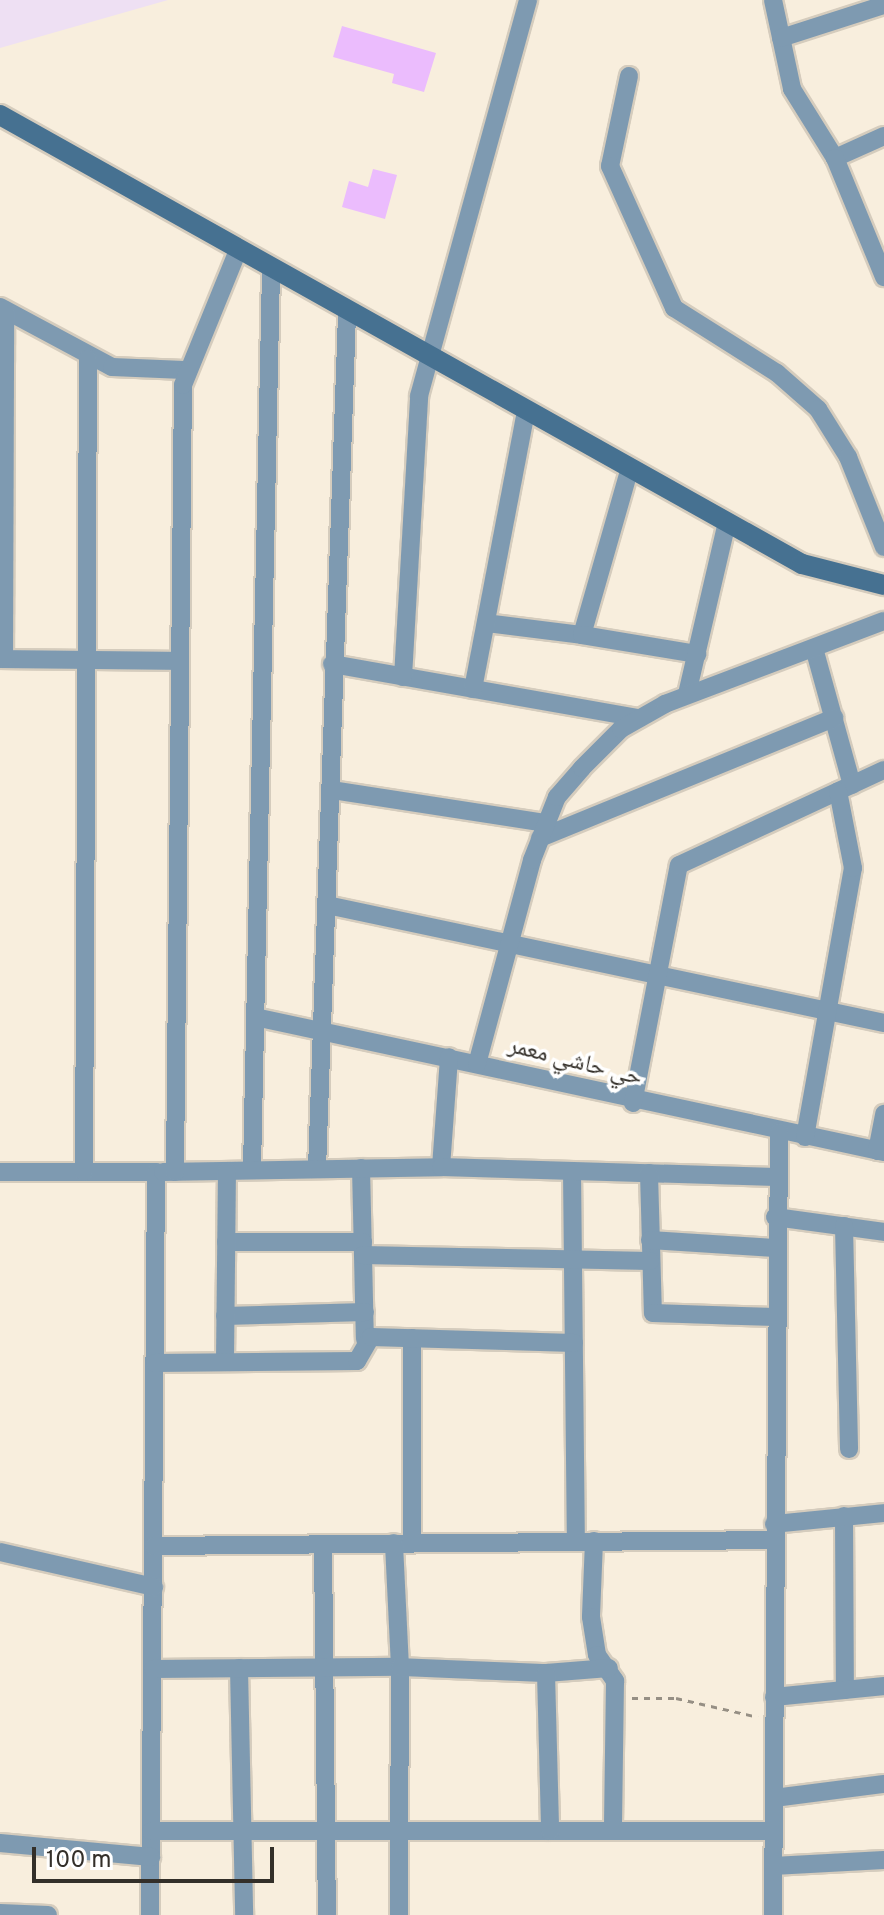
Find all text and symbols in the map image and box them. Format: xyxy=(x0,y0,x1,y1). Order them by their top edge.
street label: حي حاشي معمر xyxy=(505,1032,645,1094)
scale bar xyxy=(36,1831,278,1881)
text: 100 m xyxy=(46,1846,112,1876)

